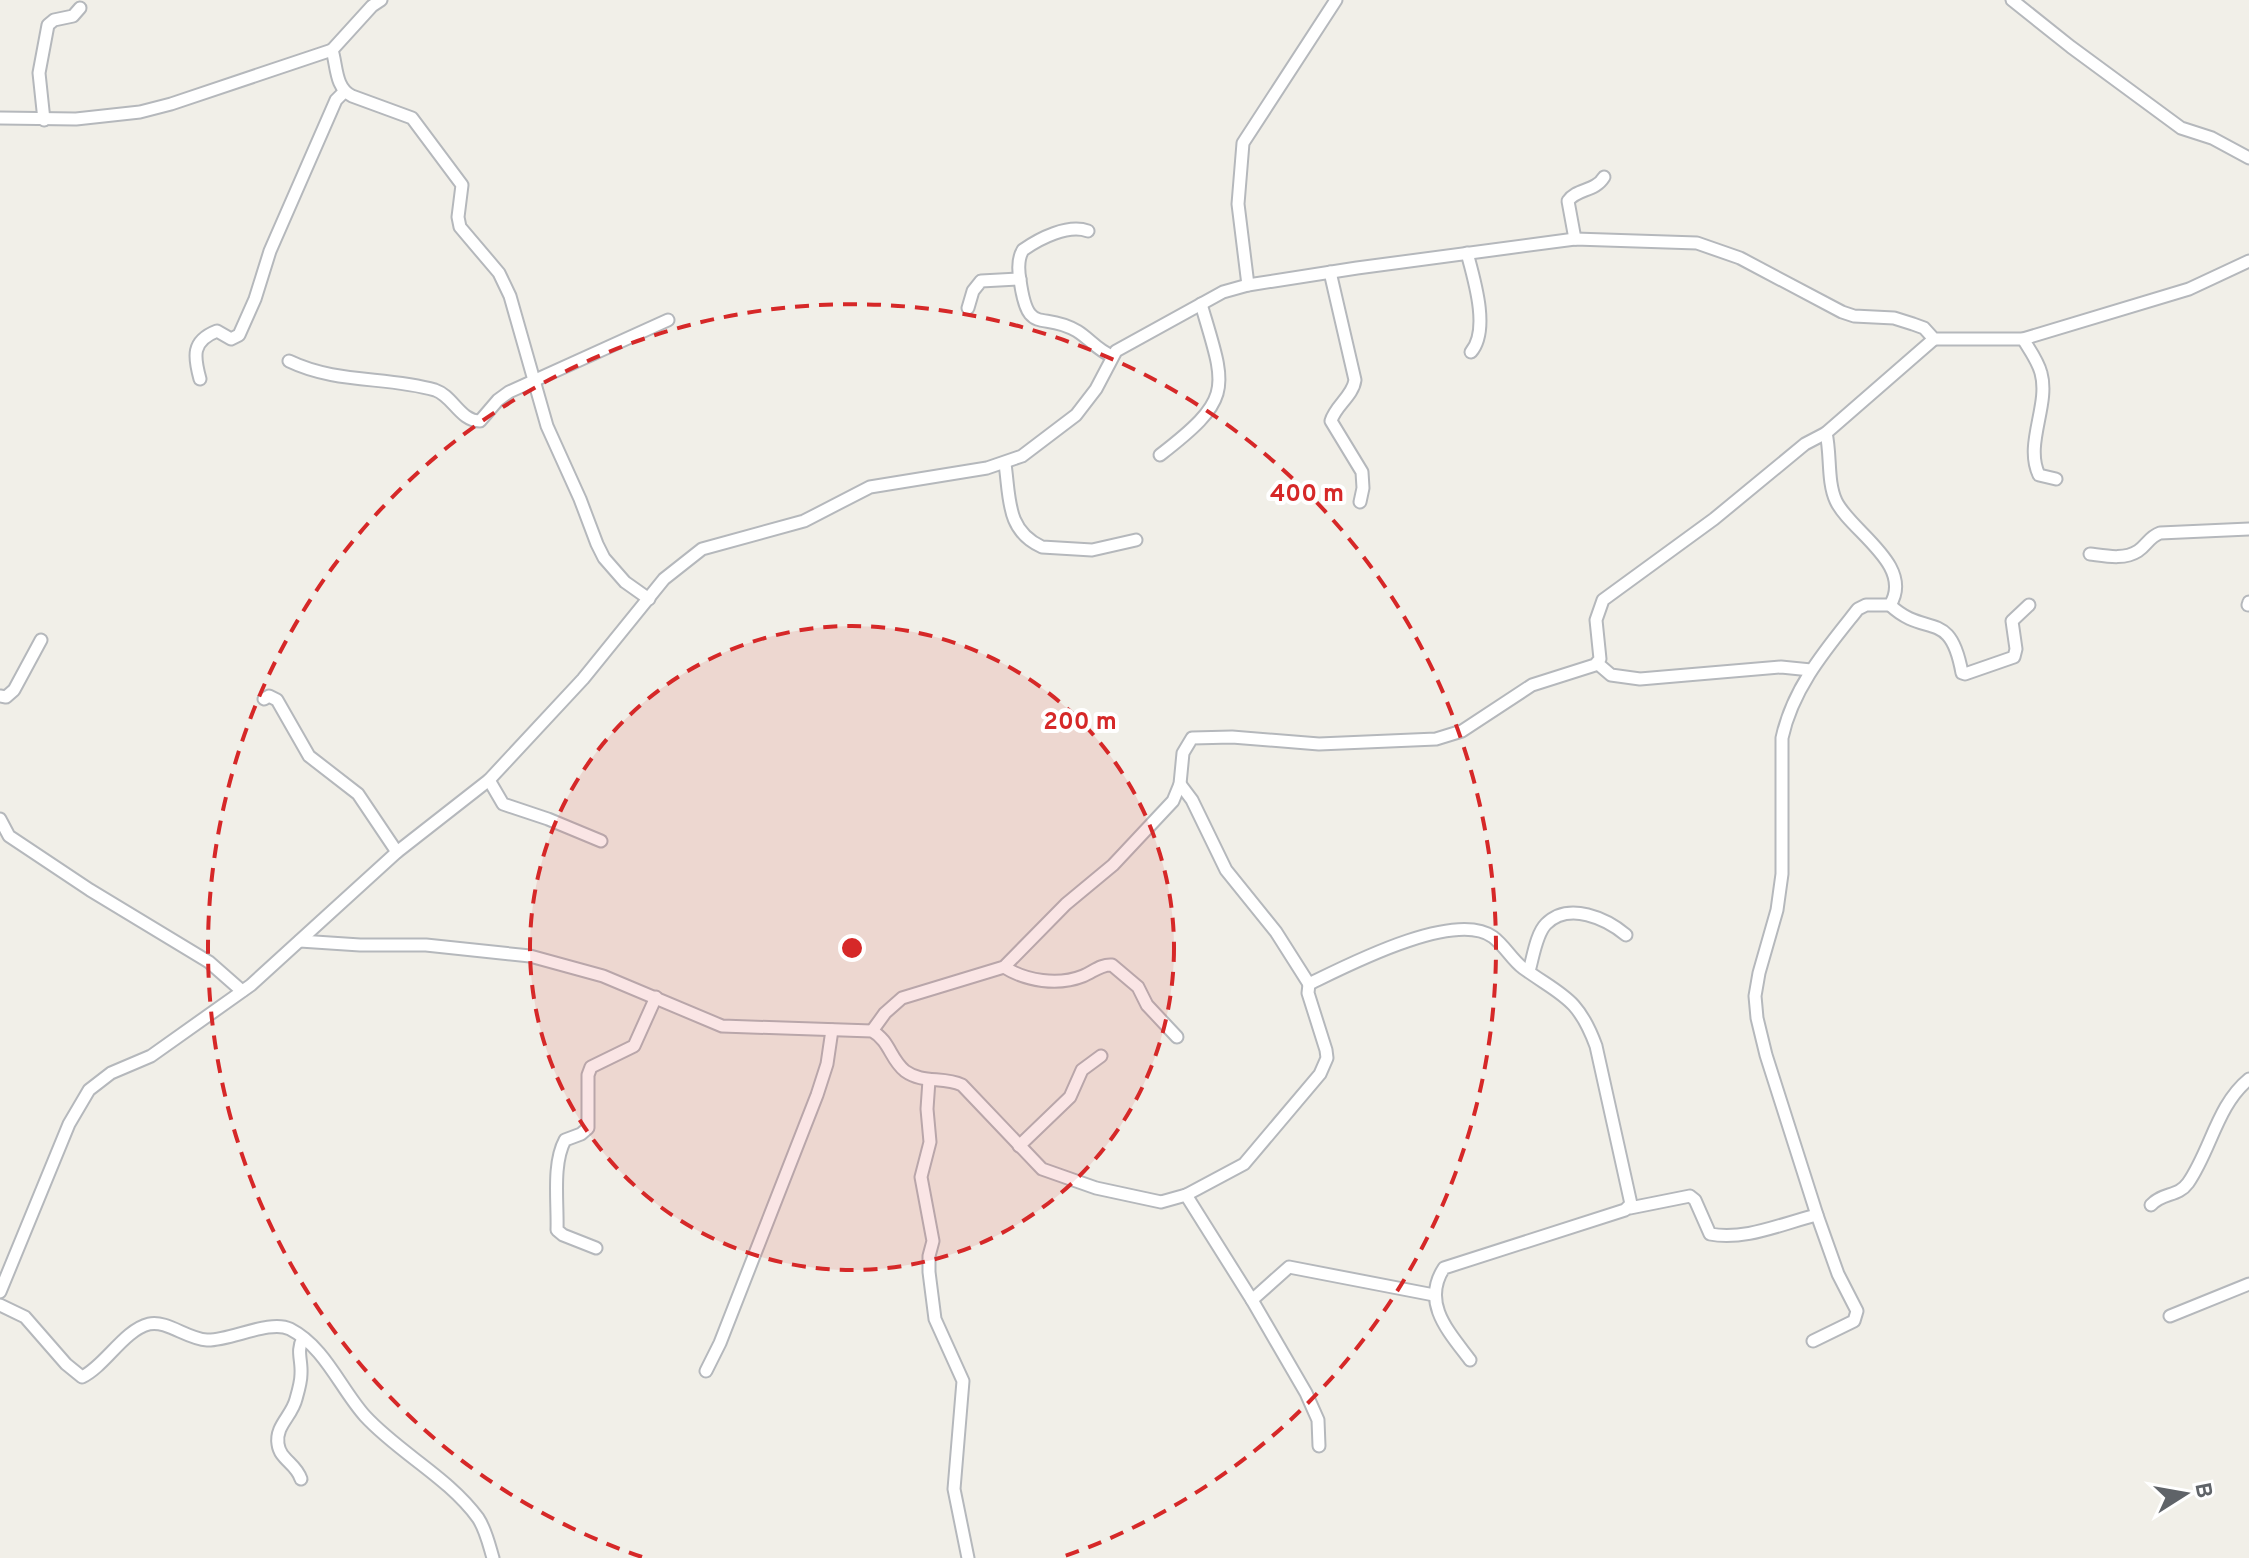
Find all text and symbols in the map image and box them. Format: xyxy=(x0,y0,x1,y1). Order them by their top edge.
text: 400 m xyxy=(1270,480,1344,510)
text: 200 m xyxy=(1043,708,1117,738)
centre of rings xyxy=(838,934,866,962)
north arrow xyxy=(2145,1454,2225,1534)
text: B xyxy=(2187,1481,2217,1501)

